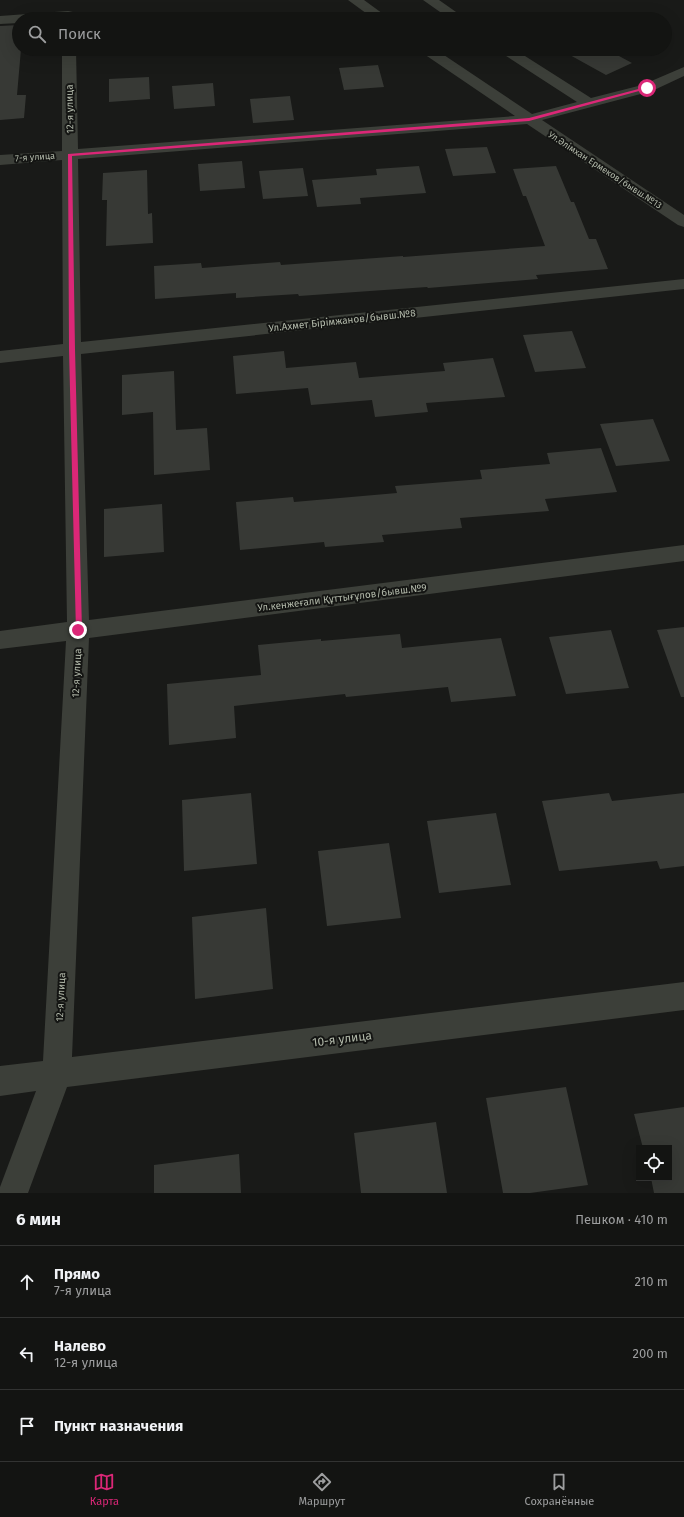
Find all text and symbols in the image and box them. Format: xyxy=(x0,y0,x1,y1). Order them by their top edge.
search box xyxy=(12,12,672,56)
icon: search xyxy=(26,23,48,45)
text: Поиск xyxy=(58,25,101,43)
route start xyxy=(638,79,656,97)
street label: 12-я улица xyxy=(64,84,76,134)
street label: Ул.Әлімхан Ермеков/бывш.№13 xyxy=(546,129,664,211)
street label: 7-я улица xyxy=(15,151,55,163)
street label: Ул.Ахмет Бірімжанов/бывш.№8 xyxy=(268,306,417,335)
street label: Ул.кенжеғали Құттығұлов/бывш.№9 xyxy=(257,582,427,614)
route end xyxy=(69,621,87,639)
street label: 12-я улица xyxy=(70,648,84,698)
street label: 12-я улица xyxy=(54,972,68,1022)
street label: 10-я улица xyxy=(311,1028,373,1050)
map controls xyxy=(636,1145,672,1181)
button: locate xyxy=(636,1145,672,1181)
text: 6 мин xyxy=(16,1209,61,1230)
text: Пешком · 410 m xyxy=(575,1212,668,1227)
text: Прямо xyxy=(54,1265,100,1283)
icon: ahead xyxy=(16,1271,38,1293)
text: 210 m xyxy=(634,1274,668,1289)
text: 7-я улица xyxy=(54,1283,112,1298)
text: Налево xyxy=(54,1337,106,1355)
icon: left xyxy=(16,1343,38,1365)
text: 200 m xyxy=(632,1346,668,1361)
text: 12-я улица xyxy=(54,1355,118,1370)
icon: arrive xyxy=(16,1415,38,1437)
text: Пункт назначения xyxy=(54,1417,183,1435)
tab: Карта xyxy=(90,1471,119,1508)
tab: Маршрут xyxy=(298,1471,345,1508)
tab: Сохранённые xyxy=(525,1471,594,1508)

